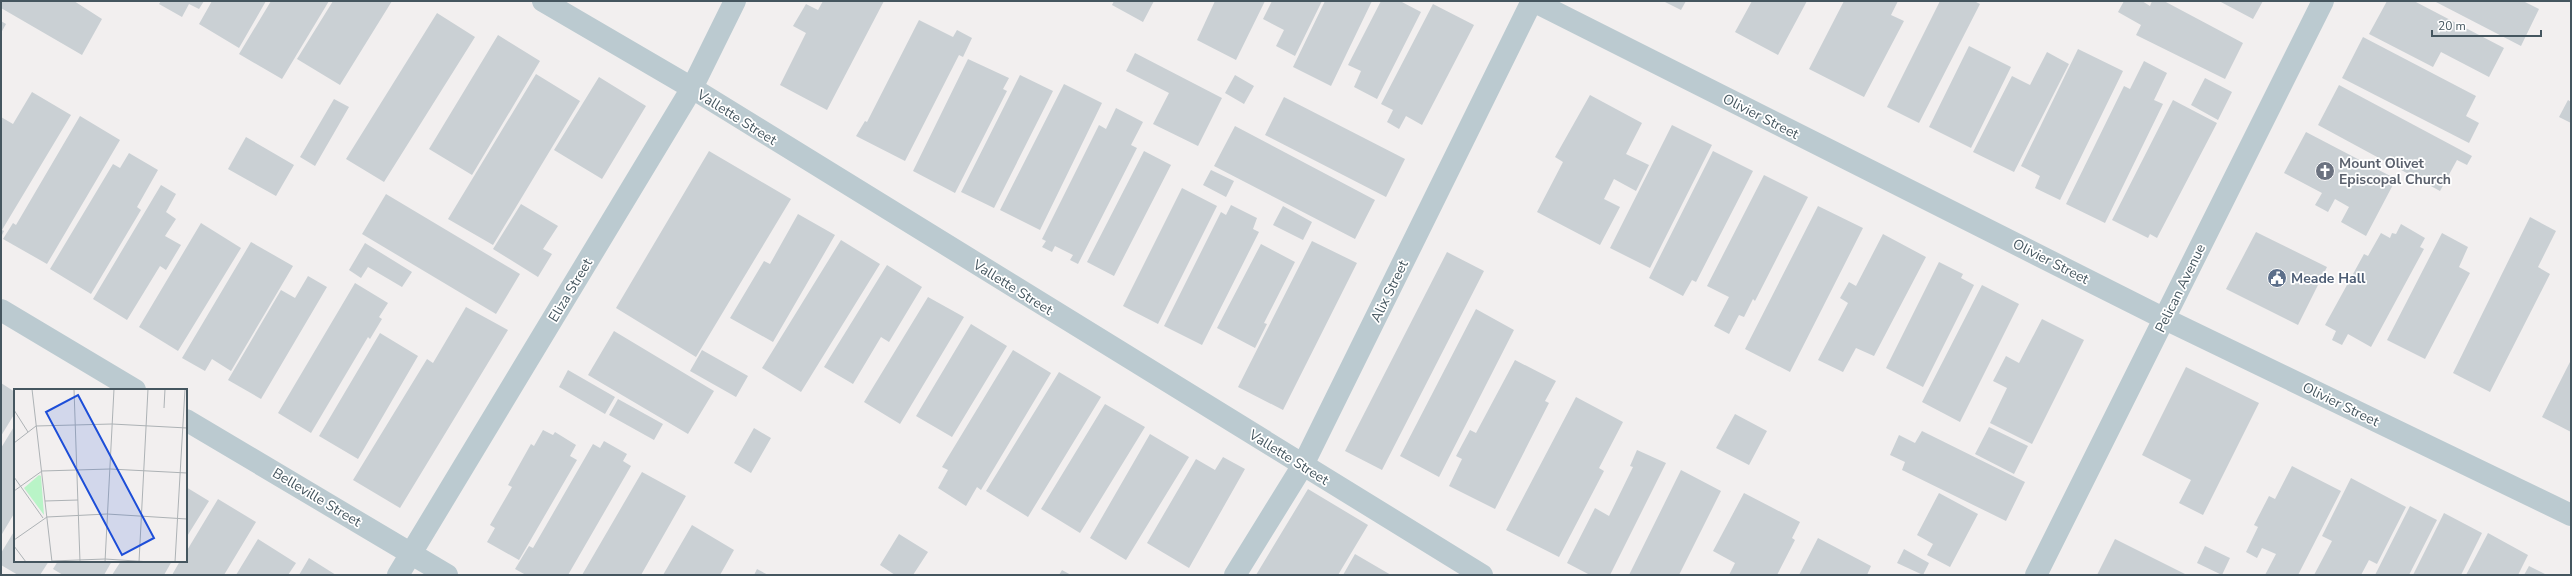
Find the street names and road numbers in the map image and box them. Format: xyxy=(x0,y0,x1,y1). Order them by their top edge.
street label: Vallette Street xyxy=(692,85,780,150)
street label: Olivier Street xyxy=(1720,89,1802,144)
street label: Olivier Street xyxy=(2010,234,2092,289)
street label: Pelican Avenue xyxy=(2151,241,2210,336)
street label: Eliza Street xyxy=(544,255,597,326)
street label: Vallette Street xyxy=(968,255,1056,320)
street label: Alix Street xyxy=(1366,257,1413,325)
street label: Olivier Street xyxy=(2299,378,2382,431)
street label: Vallette Street xyxy=(1244,425,1332,490)
street label: Belleville Street xyxy=(269,463,365,531)

